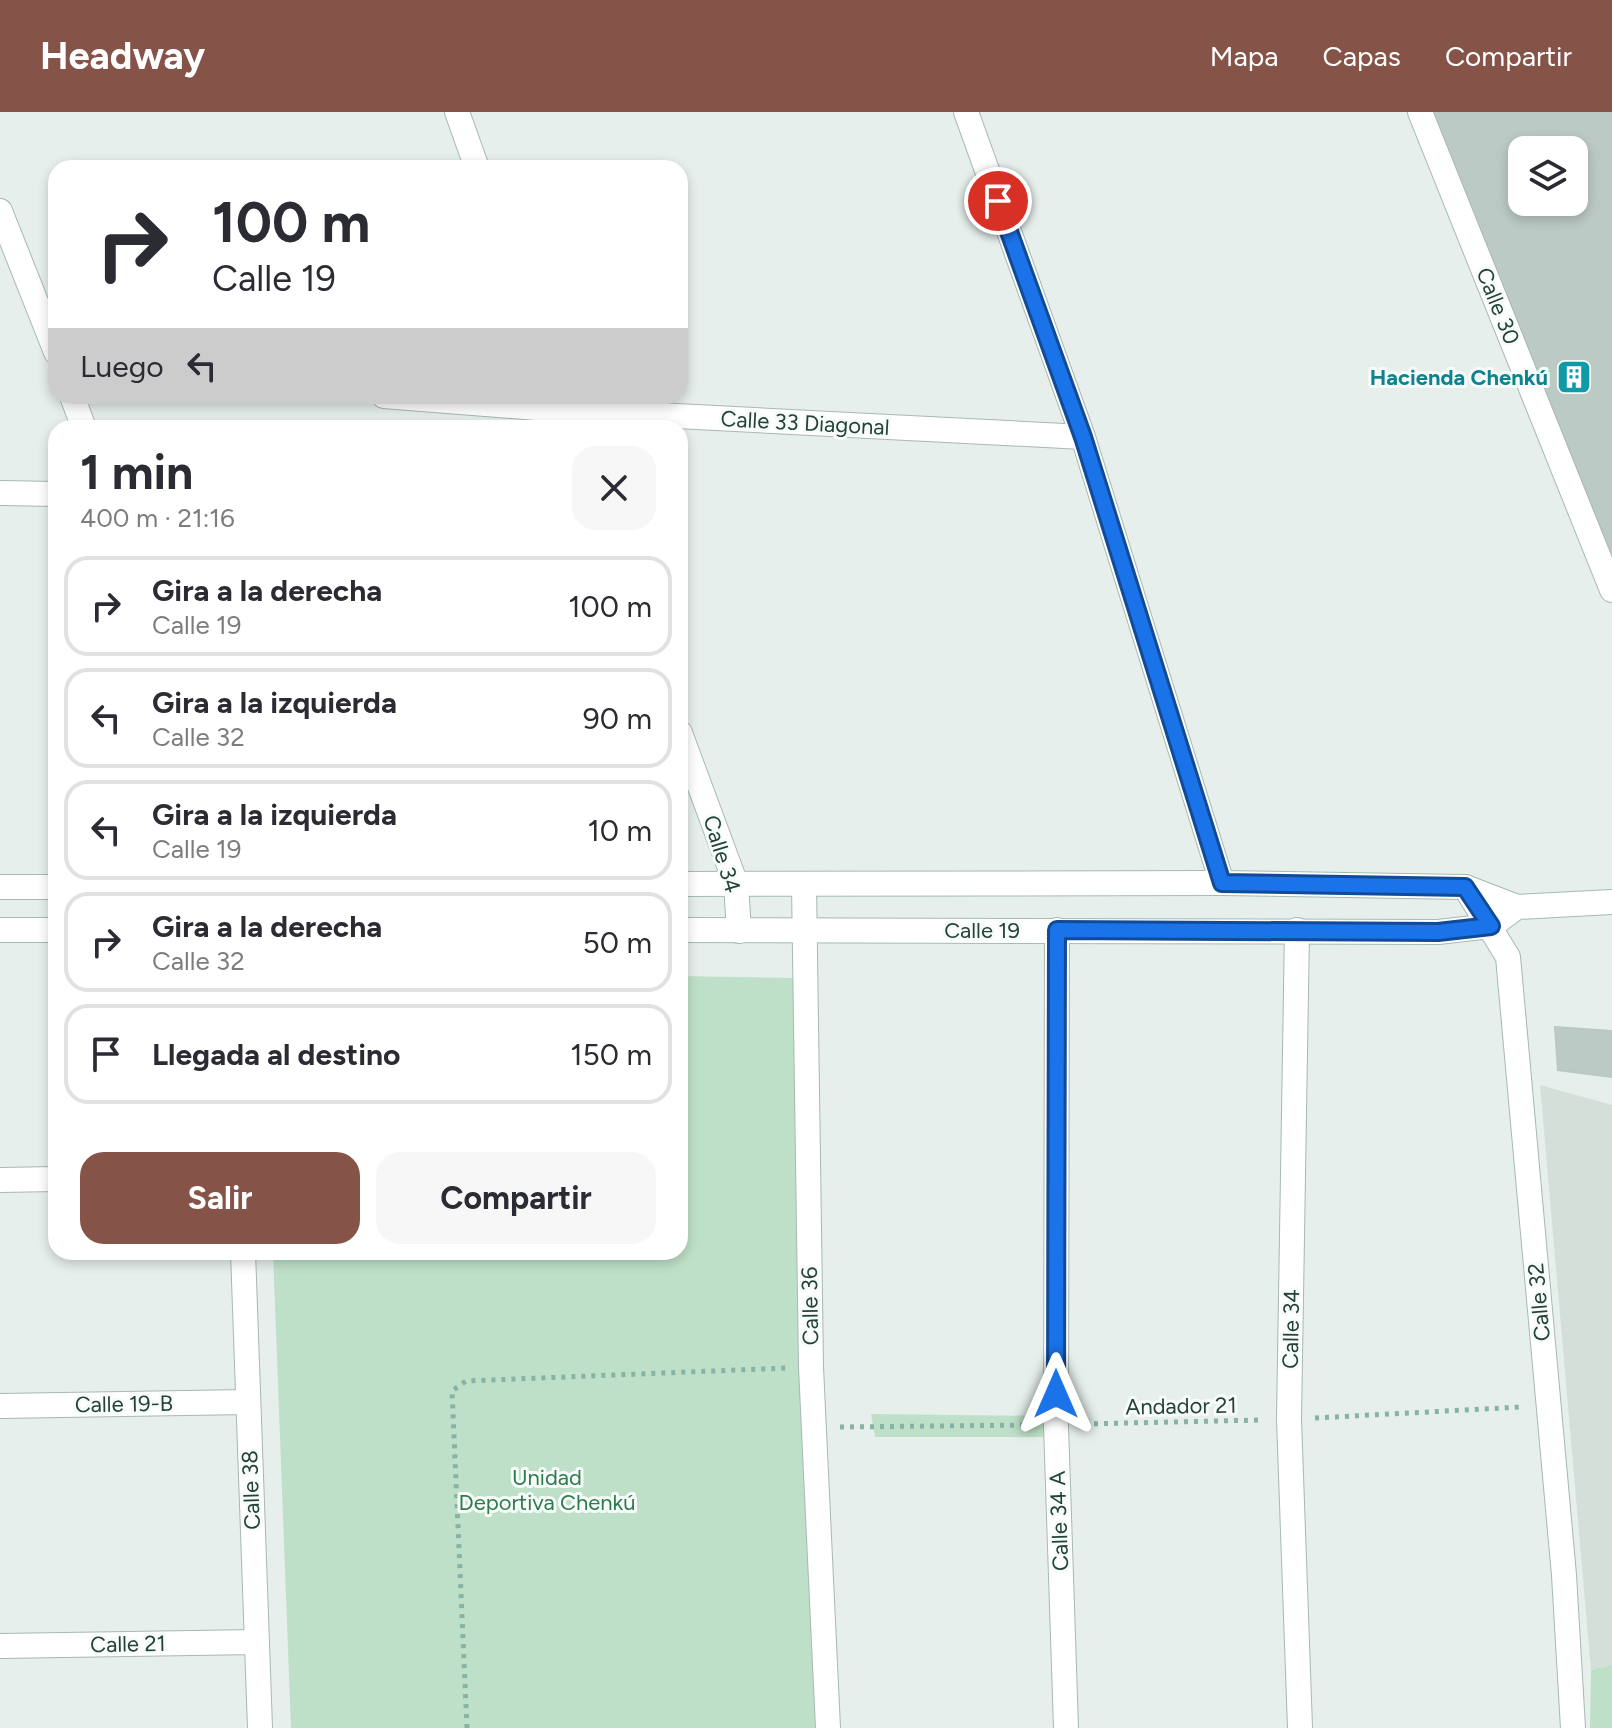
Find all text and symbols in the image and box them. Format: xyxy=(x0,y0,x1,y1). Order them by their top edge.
text: Headway xyxy=(40,33,205,79)
text: Mapa xyxy=(1210,39,1279,73)
text: Capas xyxy=(1323,39,1401,73)
text: Compartir xyxy=(1445,39,1572,73)
map controls xyxy=(1508,136,1588,216)
button: layers xyxy=(1508,136,1588,216)
pin xyxy=(964,167,1032,235)
icon: arrive xyxy=(976,179,1020,223)
text: 100 m xyxy=(212,189,370,256)
icon: right xyxy=(80,192,184,296)
text: Calle 19 xyxy=(212,257,336,300)
street label: Calle 30 xyxy=(1470,264,1526,348)
icon: left xyxy=(180,344,224,388)
text: Luego xyxy=(80,348,164,385)
building icon: Hacienda Chenkú xyxy=(1555,358,1593,396)
place label: Hacienda Chenkú xyxy=(1370,364,1548,391)
street label: Calle 33 Diagonal xyxy=(720,405,890,441)
text: 1 min xyxy=(80,443,193,501)
button: close xyxy=(572,446,656,530)
text: 400 m · 21:16 xyxy=(80,502,235,534)
text: Gira a la derecha xyxy=(152,572,382,609)
icon: right xyxy=(84,584,128,628)
text: 100 m xyxy=(568,588,652,625)
text: Calle 19 xyxy=(152,609,242,641)
text: Gira a la izquierda xyxy=(152,684,397,721)
icon: left xyxy=(84,696,128,740)
text: 90 m xyxy=(583,700,652,737)
text: Calle 32 xyxy=(152,721,245,753)
text: Gira a la izquierda xyxy=(152,796,397,833)
icon: left xyxy=(84,808,128,852)
text: 10 m xyxy=(587,812,652,849)
street label: Calle 34 xyxy=(697,812,747,896)
text: Calle 19 xyxy=(152,833,242,865)
text: Gira a la derecha xyxy=(152,908,382,945)
street label: Calle 19 xyxy=(944,917,1020,944)
icon: right xyxy=(84,920,128,964)
text: 50 m xyxy=(583,924,652,961)
text: Calle 32 xyxy=(152,945,245,977)
icon: arrive xyxy=(84,1032,128,1076)
text: Llegada al destino xyxy=(152,1036,400,1073)
text: 150 m xyxy=(570,1036,652,1073)
button: Salir xyxy=(80,1152,360,1244)
button: Compartir xyxy=(376,1152,656,1244)
street label: Calle 32 xyxy=(1522,1262,1556,1342)
street label: Calle 36 xyxy=(796,1266,824,1346)
street label: Calle 34 xyxy=(1277,1289,1305,1369)
position arrow xyxy=(1014,1352,1098,1436)
street label: Calle 19-B xyxy=(75,1390,173,1418)
street label: Andador 21 xyxy=(1125,1392,1237,1420)
street label: Calle 38 xyxy=(236,1450,266,1530)
park label: Unidad Deportiva Chenkú xyxy=(459,1464,635,1516)
street label: Calle 34 A xyxy=(1044,1470,1074,1572)
street label: Calle 21 xyxy=(90,1630,166,1658)

